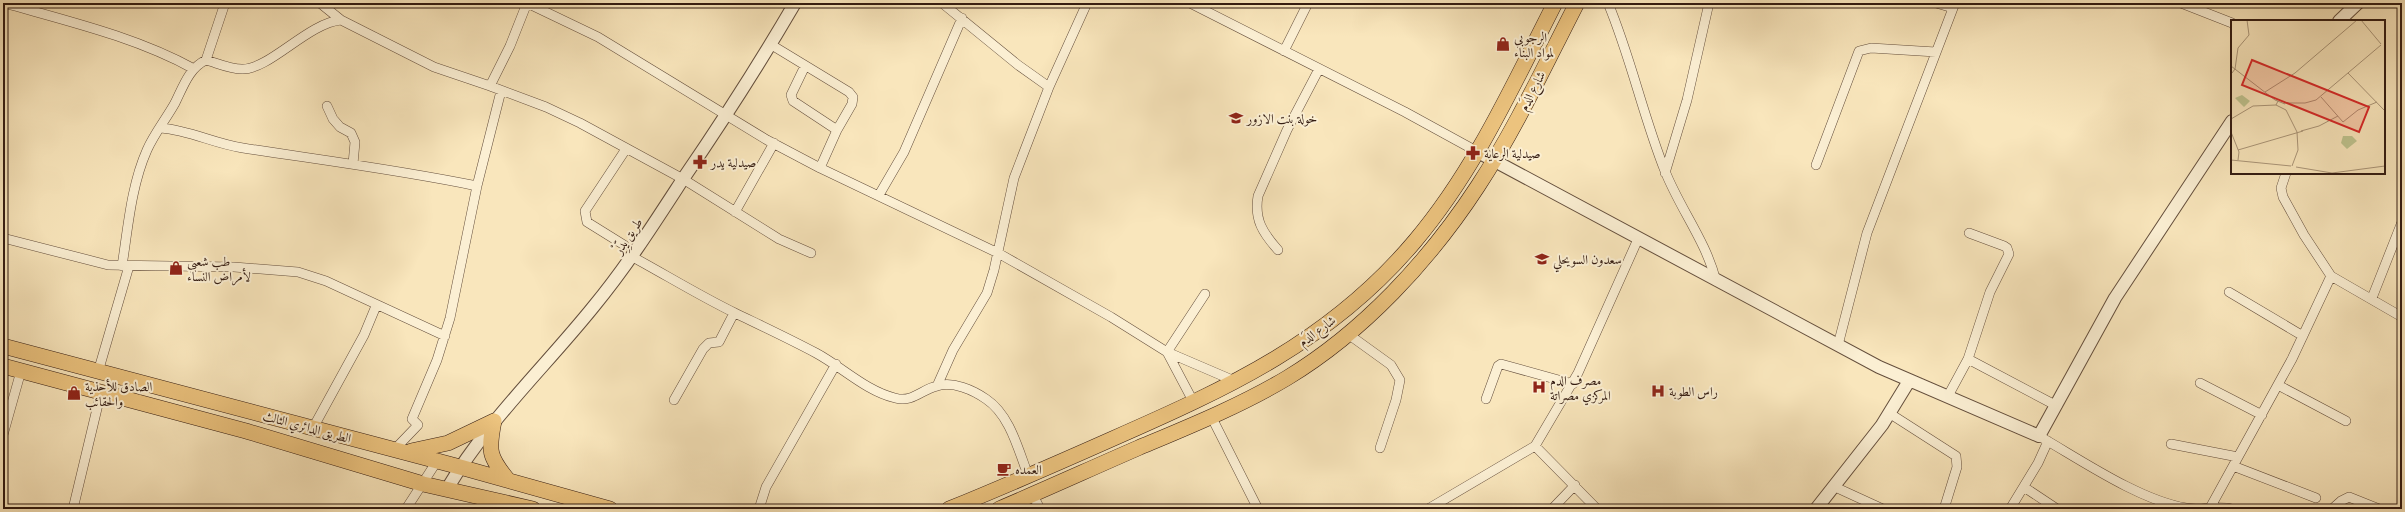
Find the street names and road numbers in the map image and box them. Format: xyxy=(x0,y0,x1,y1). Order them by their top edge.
street label: شارع الدَم xyxy=(1514,68,1552,115)
street label: طريق يِدِّرْ xyxy=(608,214,649,261)
street label: شارع الدَم xyxy=(1294,311,1341,353)
street label: الطريق الدائري الثالث xyxy=(260,406,353,449)

